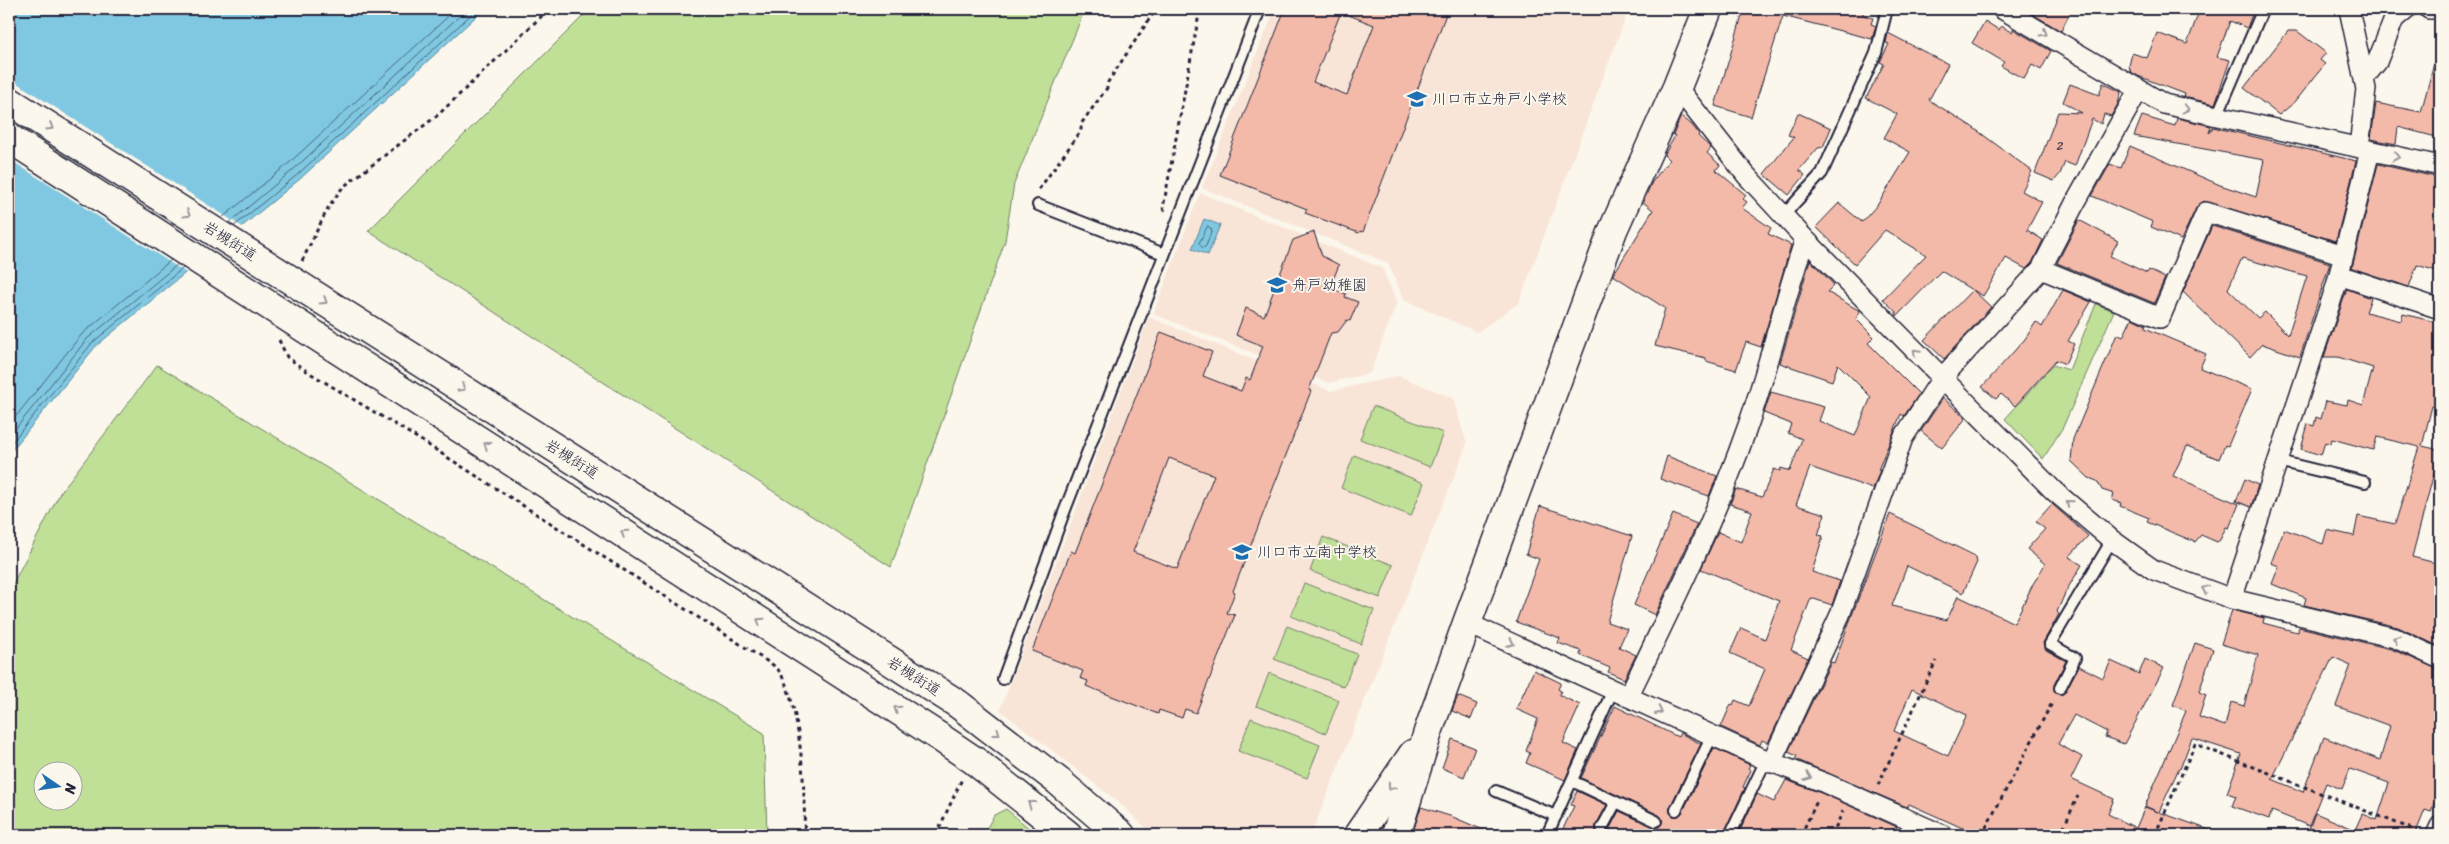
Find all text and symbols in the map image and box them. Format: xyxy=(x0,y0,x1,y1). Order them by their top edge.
one-way arrow xyxy=(2038,27,2047,37)
place label: 川口市立舟戸小学校 xyxy=(1432,86,1567,112)
school or university icon: 川口市立舟戸小学校 xyxy=(1406,88,1428,110)
one-way arrow xyxy=(2182,103,2191,114)
one-way arrow xyxy=(45,121,54,131)
house number: 2 xyxy=(2057,135,2064,157)
one-way arrow xyxy=(2392,151,2400,161)
one-way arrow xyxy=(182,208,191,218)
street label: 岩槻街道 xyxy=(198,214,262,268)
place label: 舟戸幼稚園 xyxy=(1292,272,1367,298)
school or university icon: 舟戸幼稚園 xyxy=(1266,274,1288,296)
one-way arrow xyxy=(319,295,328,305)
one-way arrow xyxy=(1913,349,1922,358)
one-way arrow xyxy=(456,382,465,392)
street label: 岩槻街道 xyxy=(540,432,604,486)
one-way arrow xyxy=(484,442,493,451)
one-way arrow xyxy=(2065,500,2074,509)
one-way arrow xyxy=(620,530,629,539)
place label: 川口市立南中学校 xyxy=(1257,539,1377,565)
school or university icon: 川口市立南中学校 xyxy=(1231,541,1253,563)
one-way arrow xyxy=(2201,585,2210,595)
one-way arrow xyxy=(757,618,766,627)
one-way arrow xyxy=(2392,635,2401,645)
one-way arrow xyxy=(1506,637,1515,647)
street label: 岩槻街道 xyxy=(882,649,946,703)
one-way arrow xyxy=(1654,705,1663,716)
one-way arrow xyxy=(893,706,902,716)
one-way arrow xyxy=(991,727,1001,736)
north arrow xyxy=(32,762,82,812)
one-way arrow xyxy=(1803,771,1812,781)
text: N xyxy=(57,780,84,797)
one-way arrow xyxy=(1388,781,1397,791)
one-way arrow xyxy=(1027,801,1037,810)

